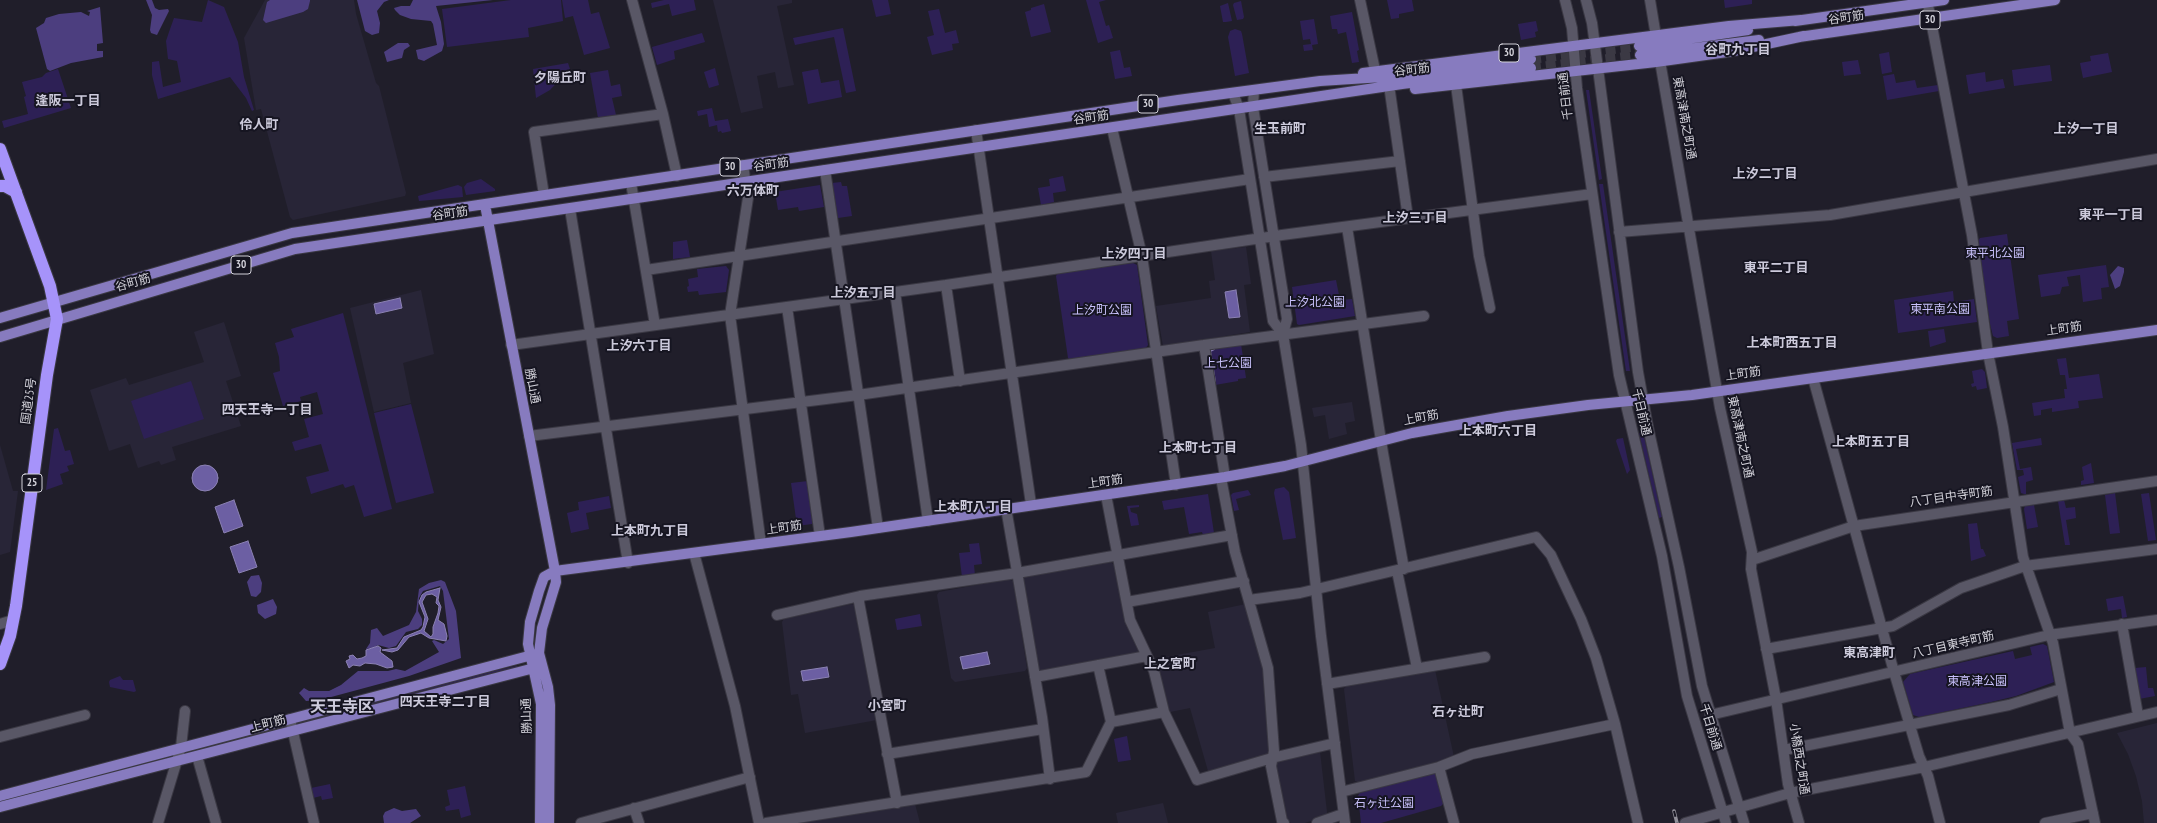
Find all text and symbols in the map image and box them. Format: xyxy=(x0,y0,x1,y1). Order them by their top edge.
street label: 谷町筋 xyxy=(1827,8,1865,28)
road number: 30 xyxy=(1920,11,1940,29)
district label: 谷町九丁目 xyxy=(1706,42,1770,58)
road number: 30 xyxy=(1499,44,1519,62)
street label: 谷町筋 xyxy=(1393,61,1431,79)
district label: 夕陽丘町 xyxy=(534,70,586,86)
street label: 千日前通 xyxy=(1556,71,1576,121)
street label: 東高津南之町通 xyxy=(1670,75,1698,161)
district label: 逢阪一丁目 xyxy=(36,93,100,109)
road number: 30 xyxy=(1138,95,1158,113)
street label: 谷町筋 xyxy=(1072,108,1110,128)
district label: 伶人町 xyxy=(240,117,278,133)
district label: 生玉前町 xyxy=(1254,121,1306,137)
district label: 上汐一丁目 xyxy=(2054,121,2118,137)
street label: 谷町筋 xyxy=(752,155,790,175)
road number: 30 xyxy=(720,158,740,176)
district label: 上汐二丁目 xyxy=(1733,166,1797,182)
district label: 六万体町 xyxy=(727,183,779,199)
street label: 谷町筋 xyxy=(431,204,469,224)
district label: 東平一丁目 xyxy=(2079,207,2143,223)
district label: 上汐三丁目 xyxy=(1383,210,1447,226)
district label: 上汐四丁目 xyxy=(1102,246,1166,262)
park label: 東平北公園 xyxy=(1965,247,2025,261)
road number: 30 xyxy=(231,256,251,274)
district label: 東平二丁目 xyxy=(1744,260,1808,276)
street label: 谷町筋 xyxy=(114,271,152,295)
district label: 上汐五丁目 xyxy=(831,285,895,301)
park label: 上汐北公園 xyxy=(1285,296,1345,310)
park label: 東平南公園 xyxy=(1910,303,1970,317)
park label: 上汐町公園 xyxy=(1072,304,1132,318)
street label: 上町筋 xyxy=(2045,319,2083,339)
district label: 上本町西五丁目 xyxy=(1747,335,1837,351)
district label: 上汐六丁目 xyxy=(607,338,671,354)
park label: 上七公園 xyxy=(1204,357,1252,371)
street label: 上町筋 xyxy=(1724,364,1762,384)
street label: 勝山通 xyxy=(521,367,543,405)
street label: 国道25号 xyxy=(19,377,39,425)
street label: 千日前通 xyxy=(1629,387,1653,437)
street label: 東高津南之町通 xyxy=(1724,394,1756,480)
district label: 四天王寺一丁目 xyxy=(222,402,312,418)
street label: 上町筋 xyxy=(1402,407,1440,429)
district label: 上本町六丁目 xyxy=(1459,423,1537,439)
district label: 上本町五丁目 xyxy=(1832,434,1910,450)
district label: 上本町七丁目 xyxy=(1159,440,1237,456)
street label: 上町筋 xyxy=(1086,472,1124,492)
road number: 25 xyxy=(22,474,42,492)
street label: 八丁目中寺町筋 xyxy=(1908,484,1994,510)
district label: 上本町八丁目 xyxy=(934,499,1012,515)
street label: 上町筋 xyxy=(765,518,803,538)
district label: 上本町九丁目 xyxy=(611,523,689,539)
street label: 八丁目東寺町筋 xyxy=(1910,629,1996,661)
district label: 東高津町 xyxy=(1843,645,1895,661)
district label: 上之宮町 xyxy=(1144,656,1196,672)
park label: 東高津公園 xyxy=(1947,675,2007,689)
district label: 四天王寺二丁目 xyxy=(400,694,490,710)
district label: 天王寺区 xyxy=(310,697,374,717)
street label: 勝山通 xyxy=(519,698,535,734)
district label: 小宮町 xyxy=(868,698,906,714)
street label: 千日前通 xyxy=(1696,702,1724,752)
district label: 石ヶ辻町 xyxy=(1432,704,1484,720)
street label: 上町筋 xyxy=(249,712,287,736)
street label: 小橋西之町通 xyxy=(1786,722,1812,796)
park label: 石ヶ辻公園 xyxy=(1354,797,1414,811)

